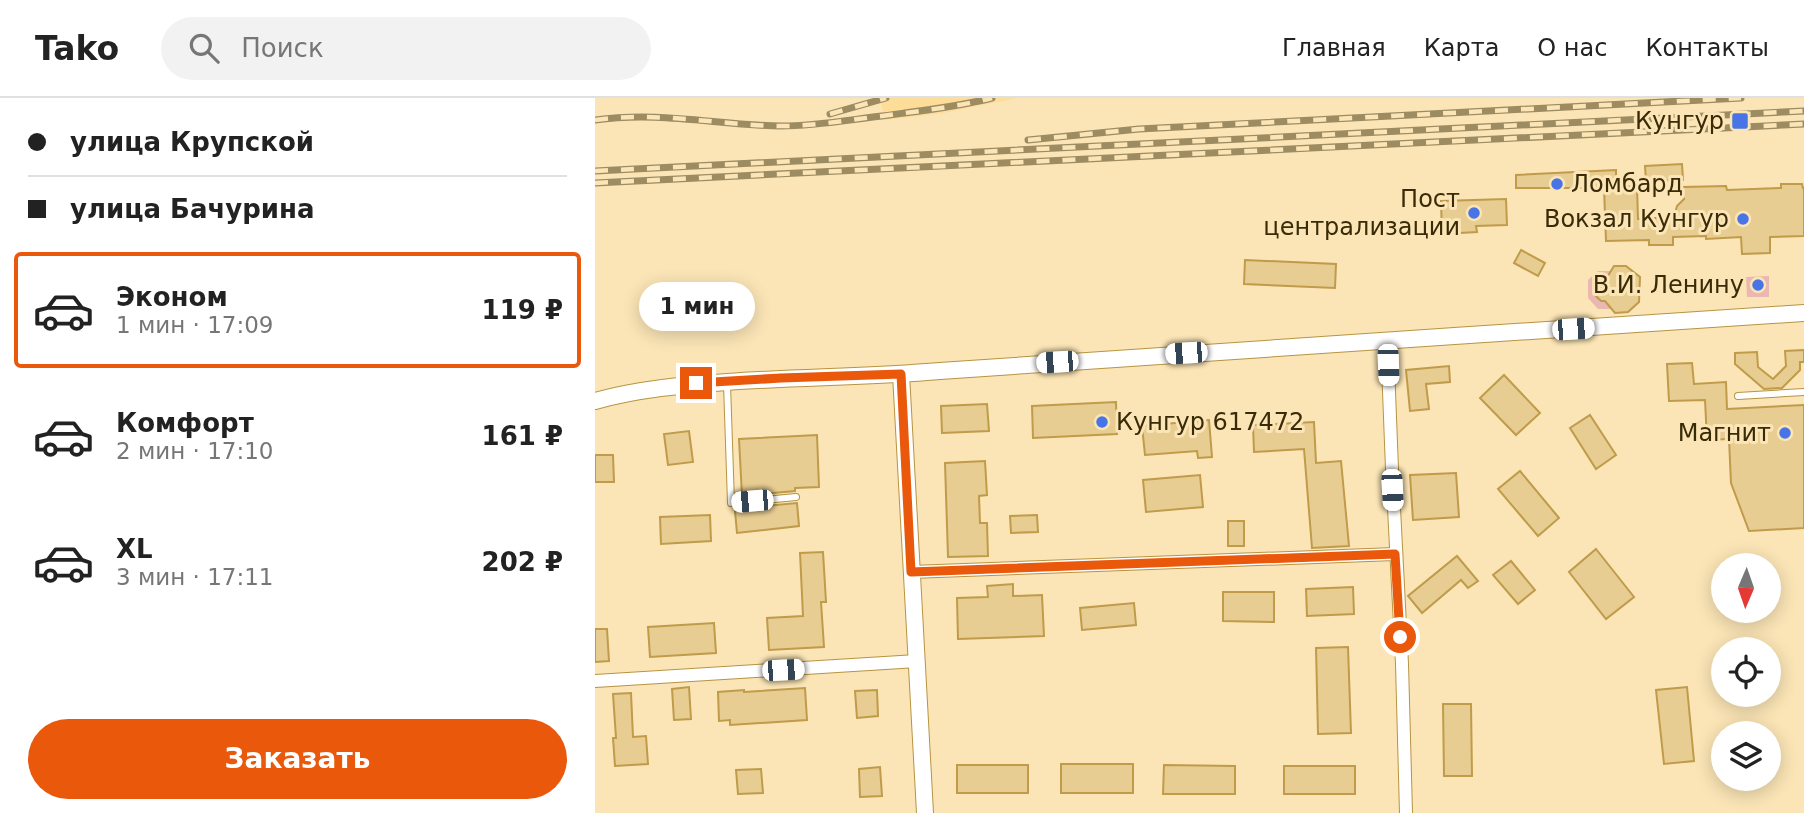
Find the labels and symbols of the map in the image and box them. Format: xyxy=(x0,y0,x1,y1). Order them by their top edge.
place label: Кунгур xyxy=(1635,107,1724,135)
marker: Кунгур xyxy=(1730,111,1750,131)
place label: Ломбард xyxy=(1571,170,1683,198)
marker: Ломбард xyxy=(1549,176,1565,192)
place label: Пост централизации xyxy=(1263,185,1460,241)
marker: Пост централизации xyxy=(1466,205,1482,221)
place label: Вокзал Кунгур xyxy=(1544,205,1729,233)
marker: Вокзал Кунгур xyxy=(1735,211,1751,227)
place label: В.И. Ленину xyxy=(1593,271,1744,299)
marker: В.И. Ленину xyxy=(1750,277,1766,293)
callout: 1 мин xyxy=(638,282,754,330)
car xyxy=(1552,317,1595,341)
car xyxy=(1165,341,1208,365)
car xyxy=(1377,344,1400,386)
car xyxy=(1036,350,1079,374)
route end xyxy=(680,367,712,399)
place label: Кунгур 617472 xyxy=(1116,408,1304,436)
marker: Кунгур 617472 xyxy=(1094,414,1110,430)
place label: Магнит xyxy=(1678,419,1771,447)
marker: Магнит xyxy=(1777,425,1793,441)
car xyxy=(1381,468,1404,512)
car xyxy=(731,489,774,513)
north arrow xyxy=(1711,553,1781,623)
route start xyxy=(1384,621,1416,653)
car xyxy=(762,658,805,682)

